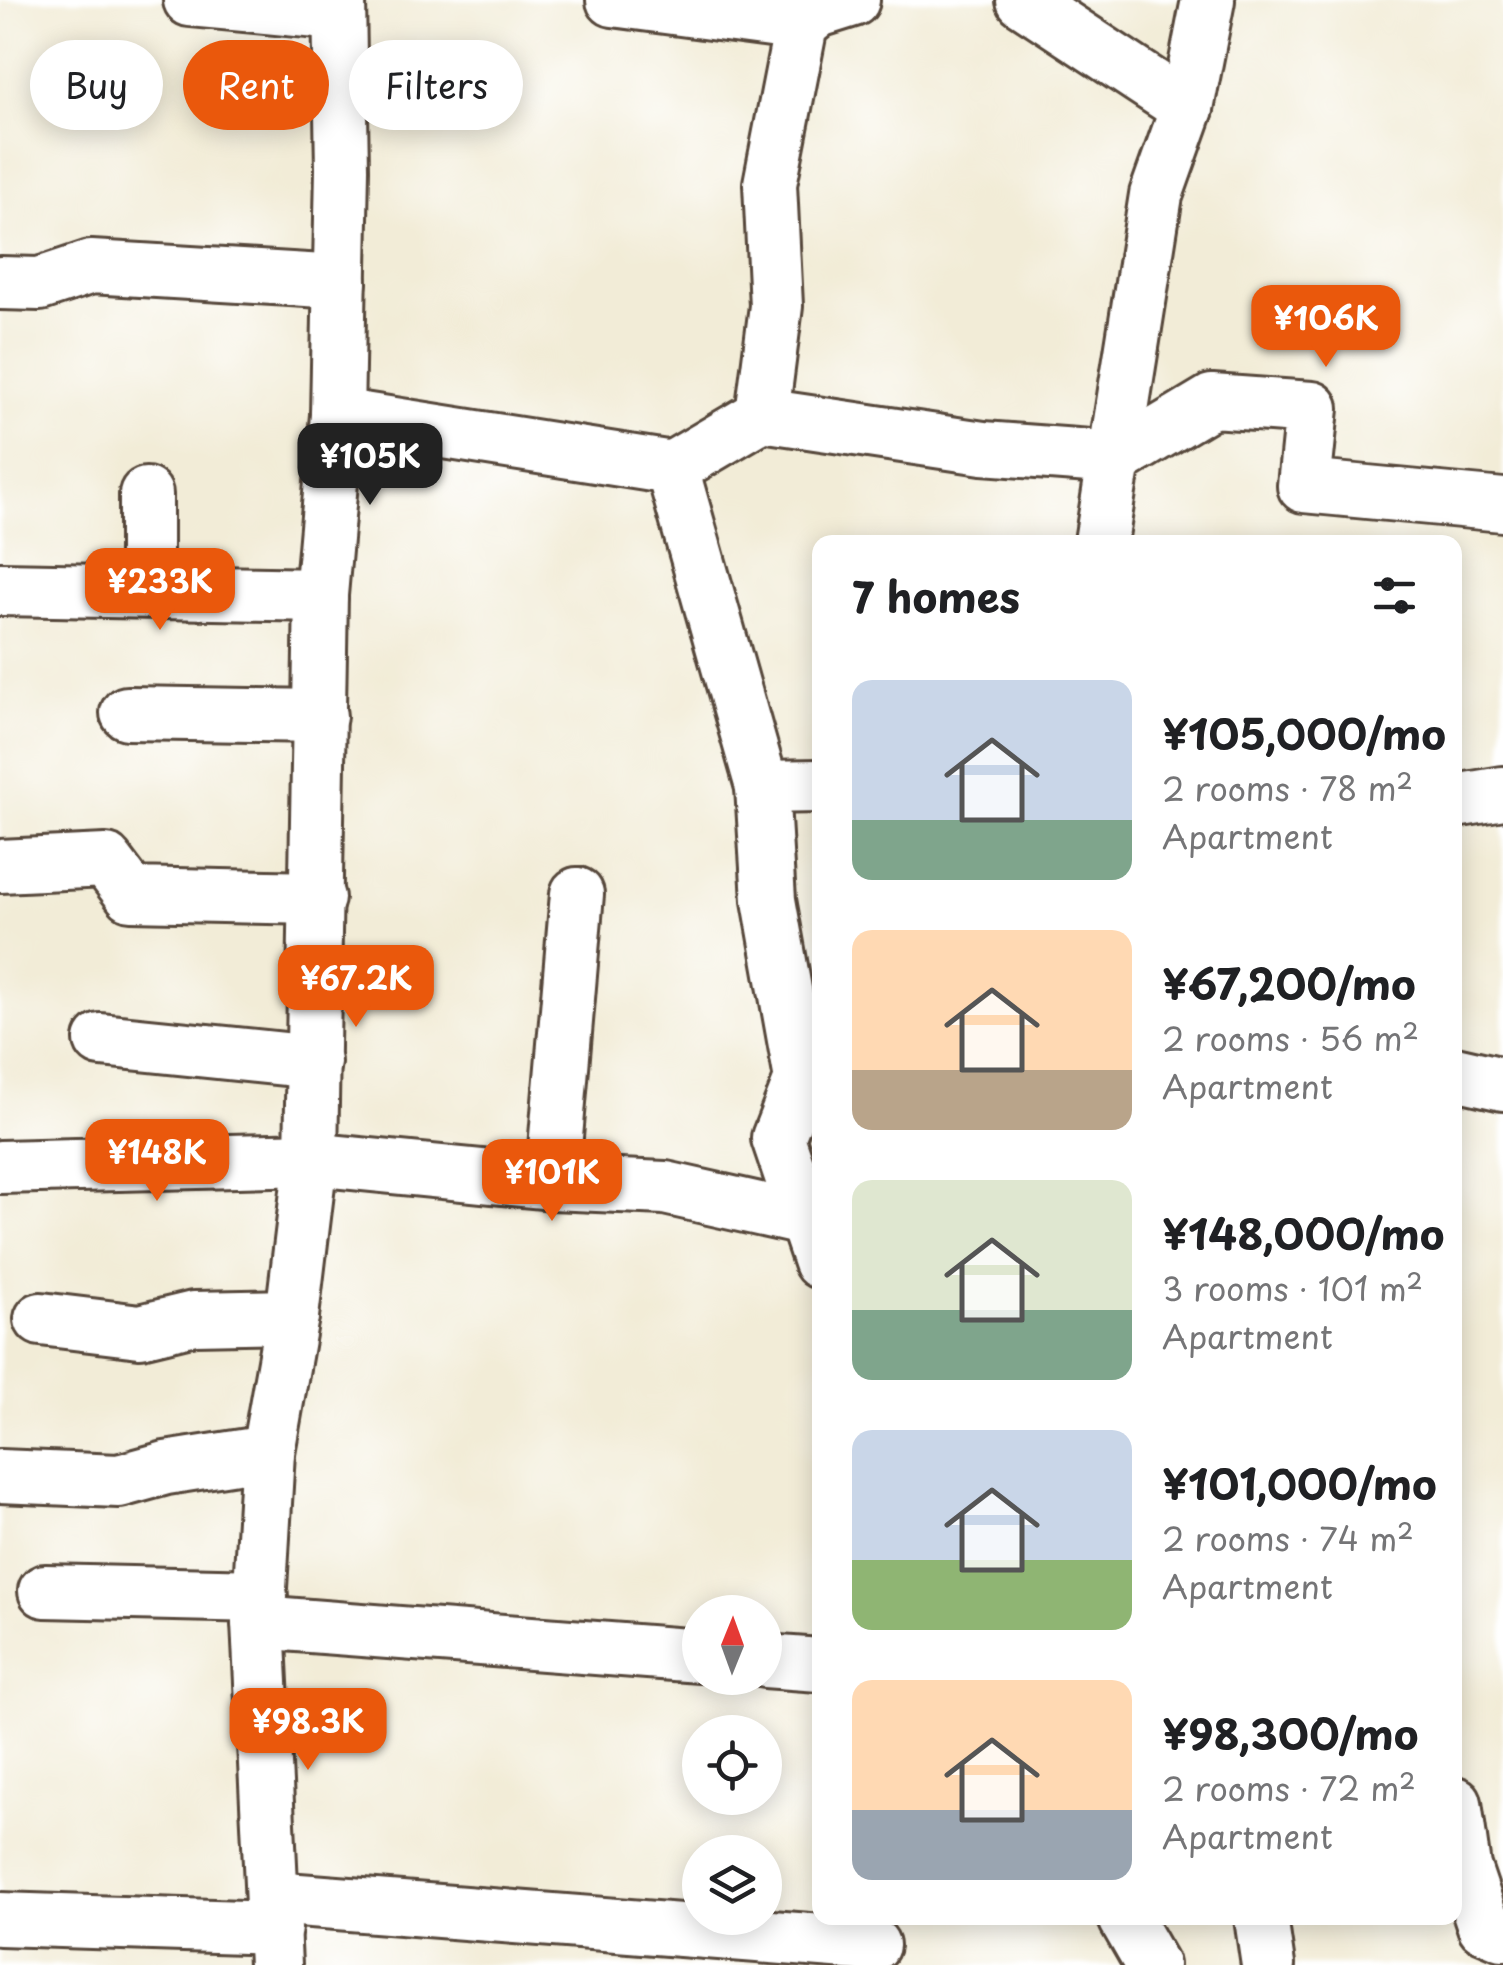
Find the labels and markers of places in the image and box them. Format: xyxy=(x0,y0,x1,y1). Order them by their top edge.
pin: ¥106K xyxy=(1256,285,1396,370)
pin: ¥105K xyxy=(300,423,440,508)
pin: ¥233K xyxy=(90,548,230,633)
pin: ¥67.2K xyxy=(275,945,437,1030)
pin: ¥148K xyxy=(87,1119,227,1204)
pin: ¥101K xyxy=(482,1139,622,1224)
pin: ¥98.3K xyxy=(227,1688,389,1773)

